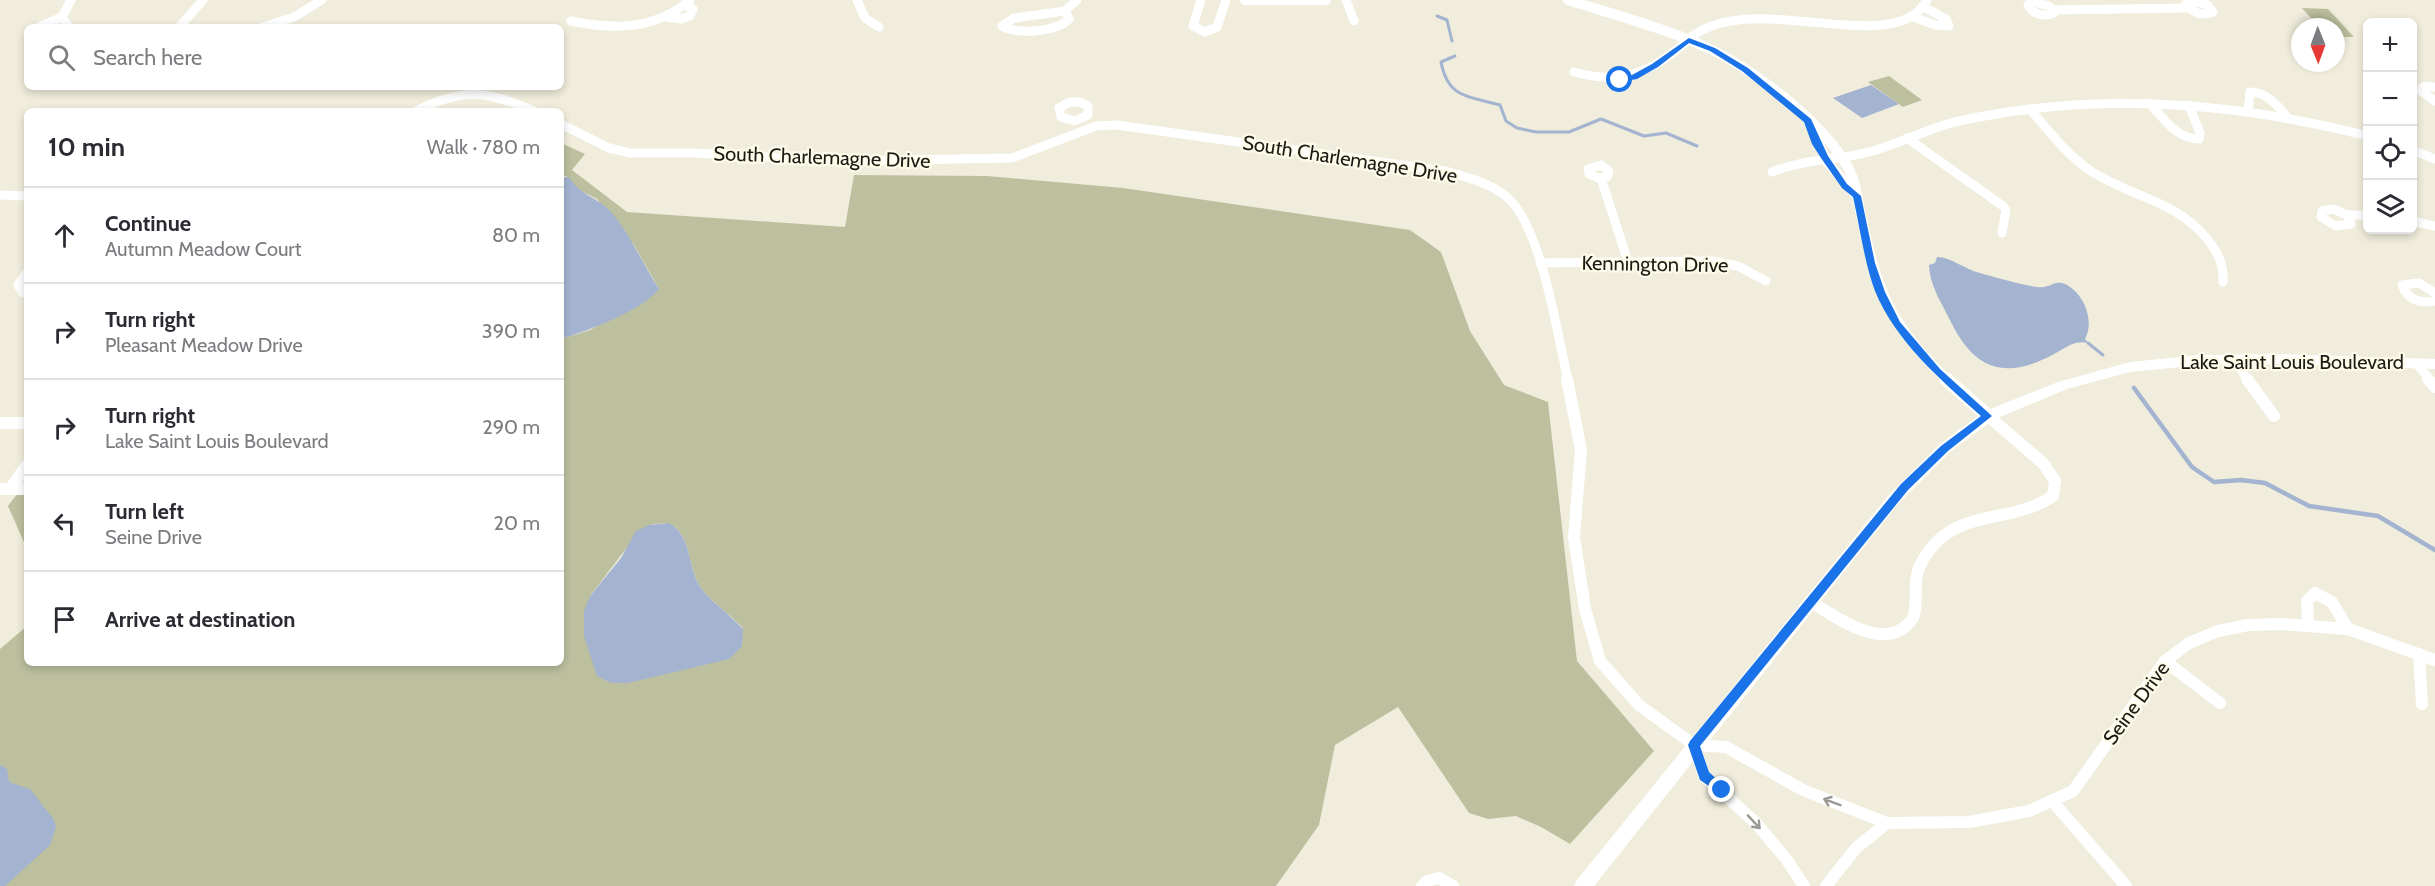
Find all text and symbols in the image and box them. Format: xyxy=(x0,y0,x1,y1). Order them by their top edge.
north arrow xyxy=(2291,18,2345,72)
map controls xyxy=(2363,18,2417,234)
button: + xyxy=(2363,18,2417,72)
search box xyxy=(24,24,564,90)
icon: search xyxy=(45,41,78,74)
text: Search here xyxy=(93,44,202,71)
route start xyxy=(1606,66,1632,92)
button: − xyxy=(2363,72,2417,126)
button: locate xyxy=(2363,126,2417,180)
street label: South Charlemagne Drive xyxy=(1241,130,1459,188)
text: 10 min xyxy=(48,131,125,163)
text: Walk · 780 m xyxy=(427,135,540,159)
street label: South Charlemagne Drive xyxy=(713,141,931,173)
button: layers xyxy=(2363,180,2417,234)
text: Continue xyxy=(105,210,191,237)
icon: ahead xyxy=(48,219,81,252)
text: 80 m xyxy=(492,223,540,247)
text: Autumn Meadow Court xyxy=(105,237,301,261)
street label: Kennington Drive xyxy=(1581,251,1729,277)
text: Turn right xyxy=(105,306,195,333)
icon: right xyxy=(48,315,81,348)
text: 390 m xyxy=(482,319,540,343)
text: Pleasant Meadow Drive xyxy=(105,333,303,357)
street label: Lake Saint Louis Boulevard xyxy=(2180,350,2404,374)
text: Turn right xyxy=(105,402,195,429)
icon: right xyxy=(48,411,81,444)
text: 290 m xyxy=(482,415,540,439)
text: Lake Saint Louis Boulevard xyxy=(105,429,329,453)
text: Turn left xyxy=(105,498,184,525)
icon: left xyxy=(48,507,81,540)
text: 20 m xyxy=(494,511,540,535)
text: Seine Drive xyxy=(105,525,202,549)
icon: arrive xyxy=(48,603,81,636)
text: Arrive at destination xyxy=(105,606,295,633)
street label: Seine Drive xyxy=(2098,657,2174,749)
route end xyxy=(1708,776,1734,802)
one-way arrow xyxy=(1823,795,1842,806)
one-way arrow xyxy=(1747,814,1761,829)

